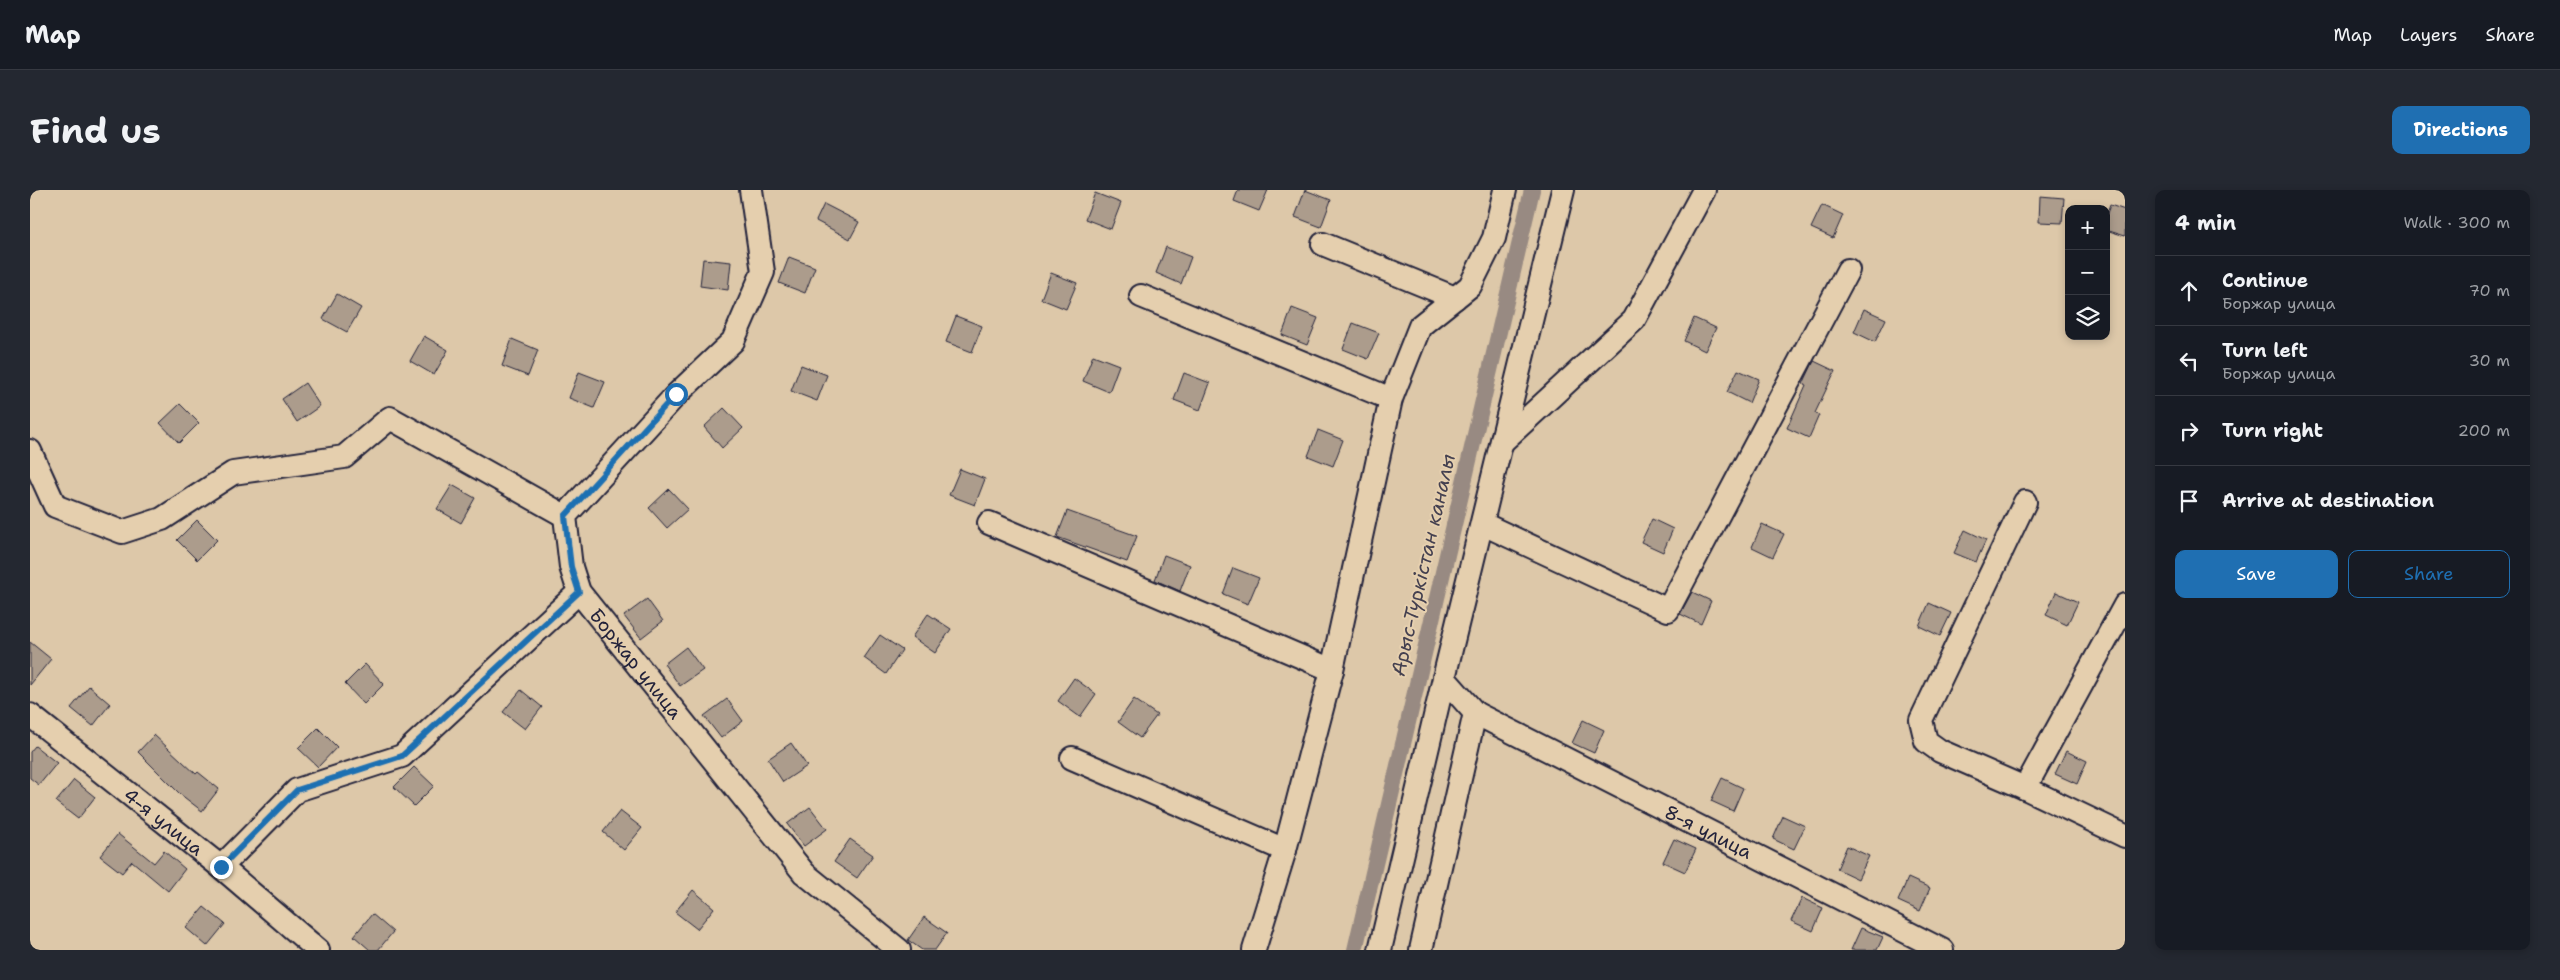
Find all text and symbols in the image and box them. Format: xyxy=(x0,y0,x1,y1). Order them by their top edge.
text: Map xyxy=(25,19,81,51)
text: Map xyxy=(2334,23,2372,47)
text: Layers xyxy=(2400,23,2457,47)
text: Share xyxy=(2485,23,2535,47)
button: Directions xyxy=(2392,106,2530,154)
text: Find us xyxy=(30,107,161,154)
map controls xyxy=(2065,205,2110,340)
button: + xyxy=(2065,205,2110,250)
text: 4 min xyxy=(2175,209,2236,237)
text: Walk · 300 m xyxy=(2403,212,2510,233)
button: − xyxy=(2065,250,2110,295)
text: Continue xyxy=(2222,268,2308,293)
icon: ahead xyxy=(2175,277,2203,305)
text: 70 m xyxy=(2469,280,2510,301)
text: Боржар улица xyxy=(2222,293,2335,314)
button: layers xyxy=(2065,295,2110,340)
text: Turn left xyxy=(2222,338,2308,363)
icon: left xyxy=(2175,347,2203,375)
text: 30 m xyxy=(2469,350,2510,371)
text: Боржар улица xyxy=(2222,363,2335,384)
route start xyxy=(665,383,688,406)
icon: right xyxy=(2175,417,2203,445)
text: Turn right xyxy=(2222,418,2323,443)
text: 200 m xyxy=(2458,420,2510,441)
water label: Арыс-Түркістан каналы xyxy=(1385,451,1461,679)
icon: arrive xyxy=(2175,487,2203,515)
text: Arrive at destination xyxy=(2222,488,2434,513)
button: Save xyxy=(2175,550,2338,598)
button: Share xyxy=(2348,550,2510,598)
street label: Боржар улица xyxy=(584,603,688,724)
street label: 4-я улица xyxy=(119,782,209,861)
street label: 8-я улица xyxy=(1661,799,1757,864)
route end xyxy=(210,856,233,879)

